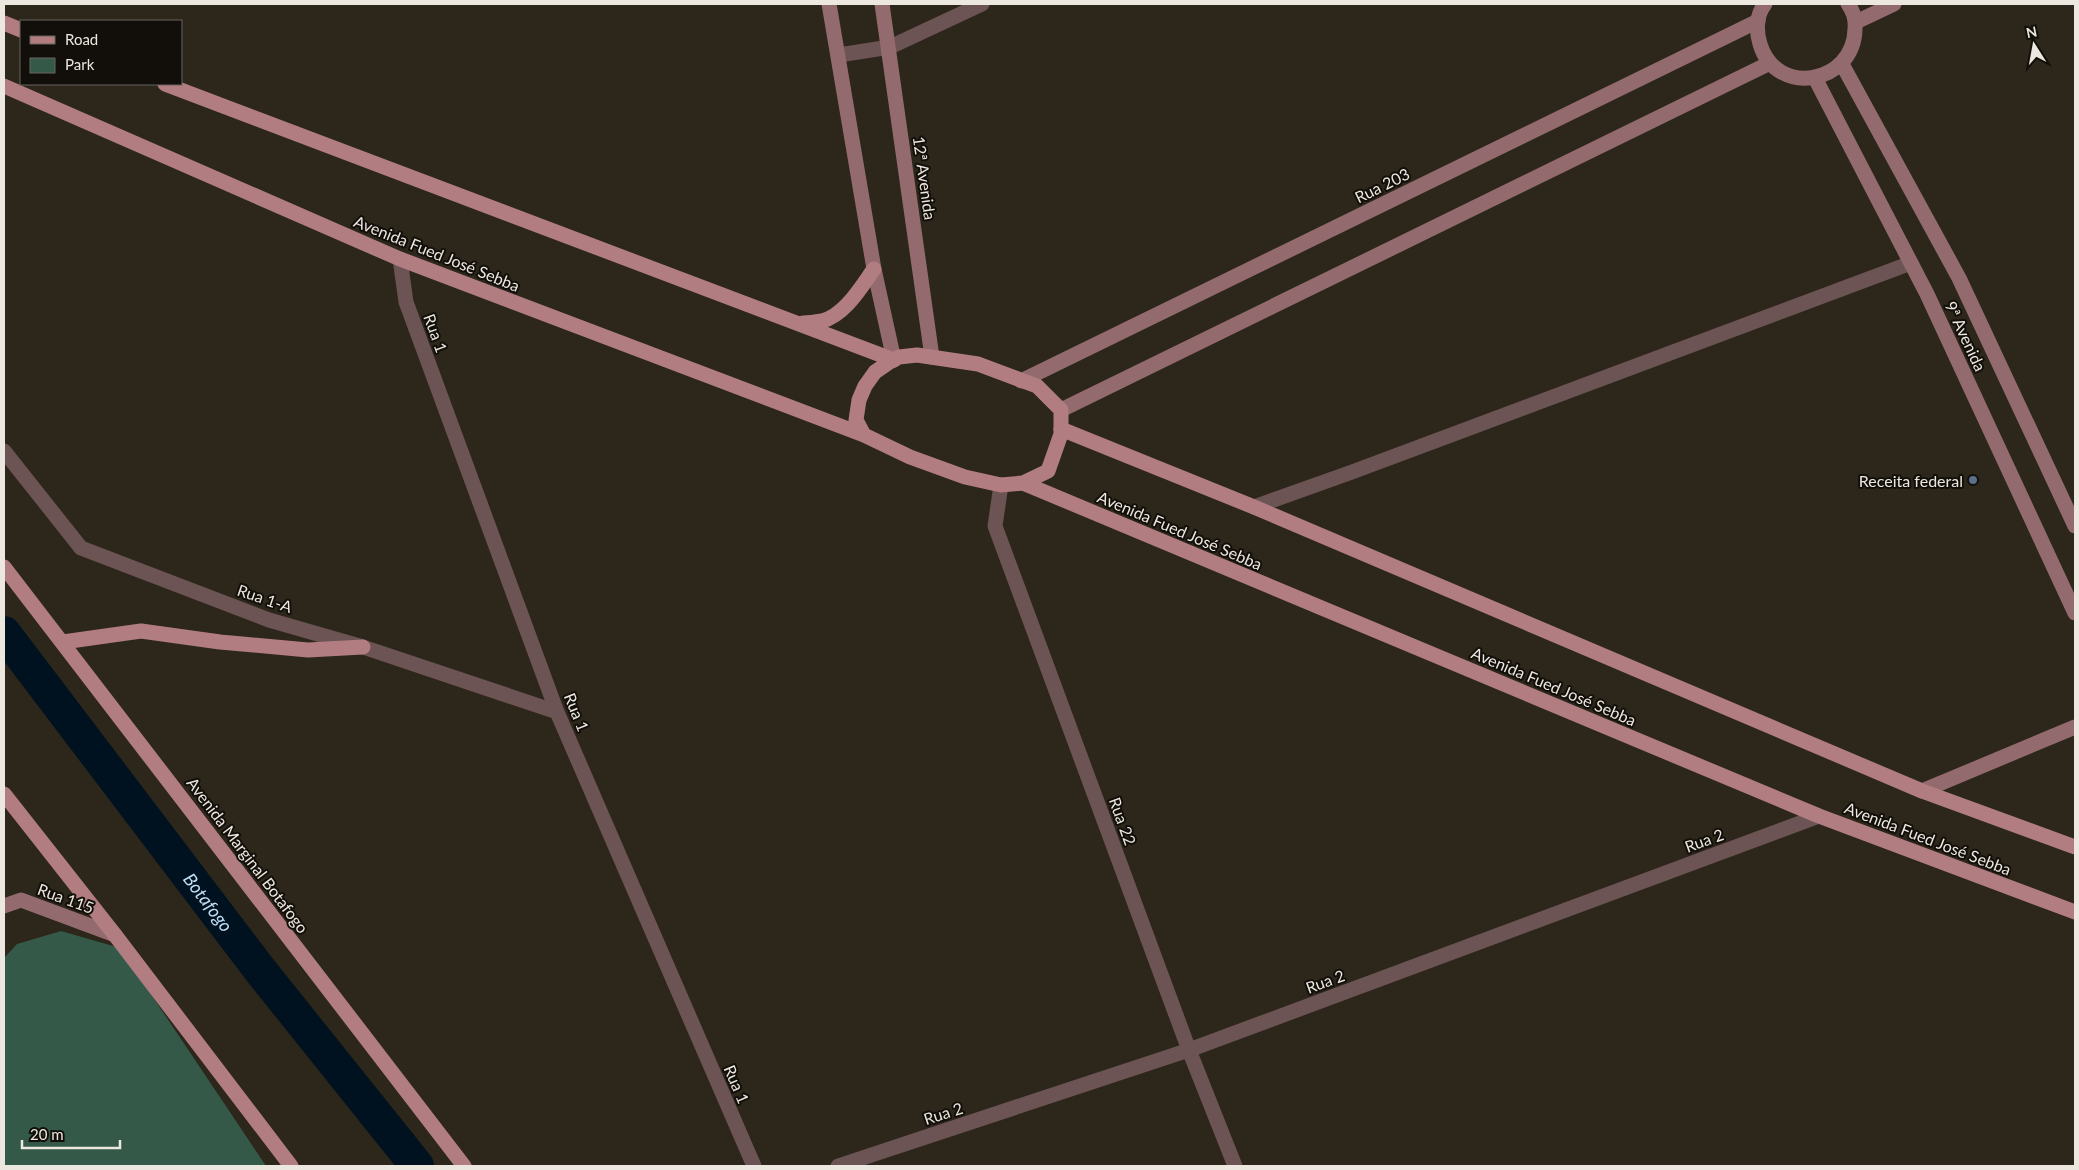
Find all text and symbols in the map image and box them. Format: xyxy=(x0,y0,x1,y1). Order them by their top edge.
legend xyxy=(20,20,182,85)
north arrow xyxy=(2009,20,2059,70)
text: N xyxy=(2025,22,2038,41)
text: Road xyxy=(65,30,98,48)
text: Park xyxy=(65,55,95,73)
street label: 12ª Avenida xyxy=(910,135,940,221)
street label: Rua 203 xyxy=(1352,164,1412,206)
street label: Avenida Fued José Sebba xyxy=(351,211,523,295)
street label: 9ª Avenida xyxy=(1942,298,1990,374)
street label: Rua 1 xyxy=(420,311,452,355)
place label: Receita federal xyxy=(1859,471,1963,490)
marker: Receita federal xyxy=(1967,474,1979,486)
street label: Avenida Fued José Sebba xyxy=(1095,487,1265,573)
street label: Rua 1-A xyxy=(235,580,295,616)
street label: Avenida Fued José Sebba xyxy=(1469,643,1639,729)
street label: Rua 1 xyxy=(561,690,593,734)
street label: Avenida Marginal Botafogo xyxy=(183,773,313,937)
street label: Rua 22 xyxy=(1106,795,1140,847)
street label: Avenida Fued José Sebba xyxy=(1842,797,2014,879)
street label: Rua 2 xyxy=(1682,824,1726,856)
water label: Botafogo xyxy=(179,867,237,935)
street label: Rua 115 xyxy=(35,879,97,917)
street label: Rua 2 xyxy=(1303,965,1347,997)
street label: Rua 1 xyxy=(720,1062,754,1106)
street label: Rua 2 xyxy=(921,1098,965,1128)
scale bar xyxy=(22,1118,120,1150)
text: 20 m xyxy=(30,1125,64,1143)

